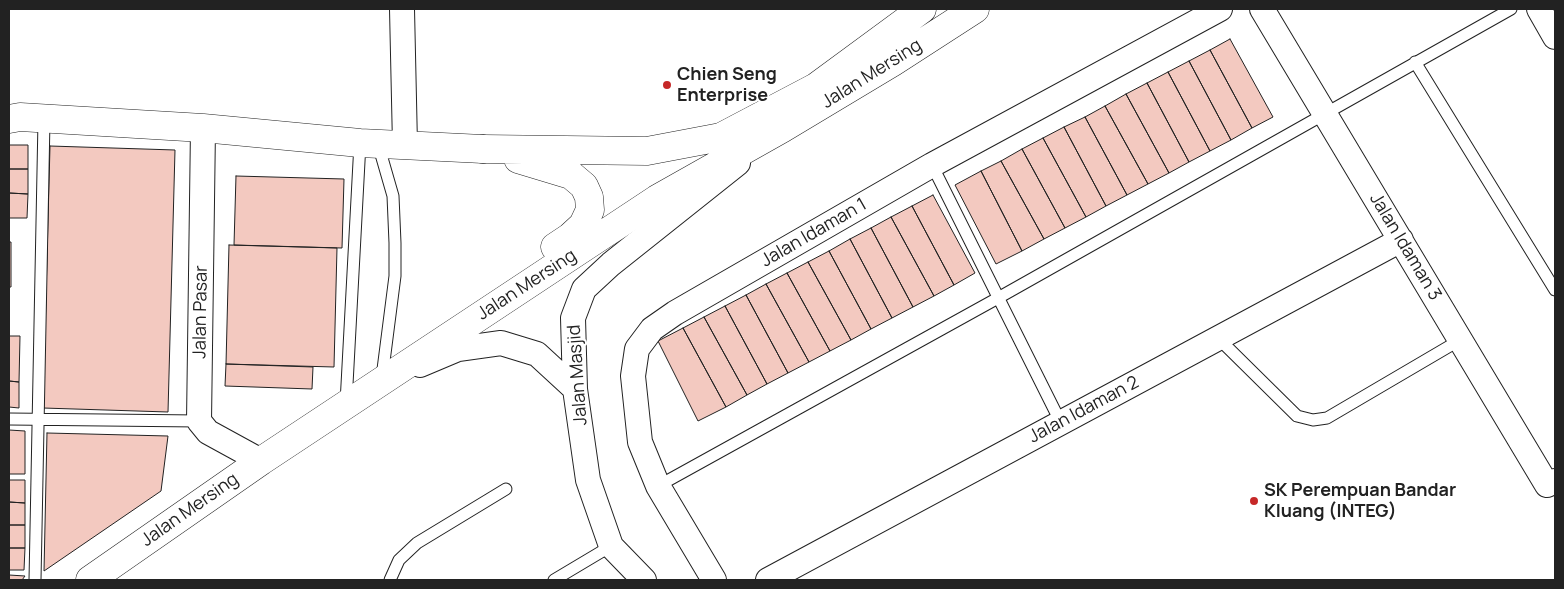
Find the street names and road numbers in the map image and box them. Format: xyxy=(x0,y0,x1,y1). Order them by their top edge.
street label: Jalan Mersing xyxy=(818,35,926,113)
street label: Jalan Idaman 3 xyxy=(1365,189,1445,305)
street label: Jalan Idaman 1 xyxy=(757,194,871,272)
street label: Jalan Mersing xyxy=(473,245,581,325)
street label: Jalan Pasar xyxy=(189,265,213,359)
street label: Jalan Masjid xyxy=(564,324,592,426)
street label: Jalan Idaman 2 xyxy=(1025,372,1143,448)
street label: Jalan Mersing xyxy=(137,469,243,551)

